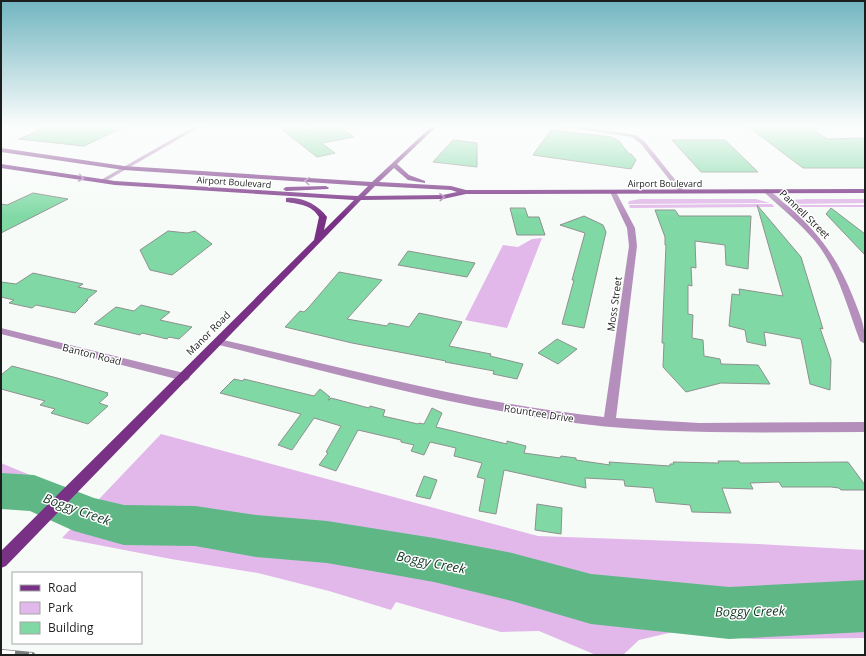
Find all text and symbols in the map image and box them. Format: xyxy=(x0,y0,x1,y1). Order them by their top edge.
one-way arrow xyxy=(78,173,84,182)
street label: Airport Boulevard xyxy=(196,173,272,191)
one-way arrow xyxy=(304,176,310,185)
street label: Airport Boulevard xyxy=(628,177,702,190)
street label: Pannell Street xyxy=(777,186,834,242)
one-way arrow xyxy=(439,192,445,201)
street label: Moss Street xyxy=(603,275,625,332)
street label: Manor Road xyxy=(183,308,233,358)
street label: Banton Road xyxy=(61,340,123,368)
street label: Rountree Drive xyxy=(503,401,575,425)
water label: Boggy Creek xyxy=(41,489,114,530)
water label: Boggy Creek xyxy=(395,546,468,578)
legend xyxy=(12,572,142,644)
text: Road xyxy=(48,579,77,596)
text: Park xyxy=(48,599,74,616)
water label: Boggy Creek xyxy=(715,601,786,621)
text: Building xyxy=(48,619,94,636)

